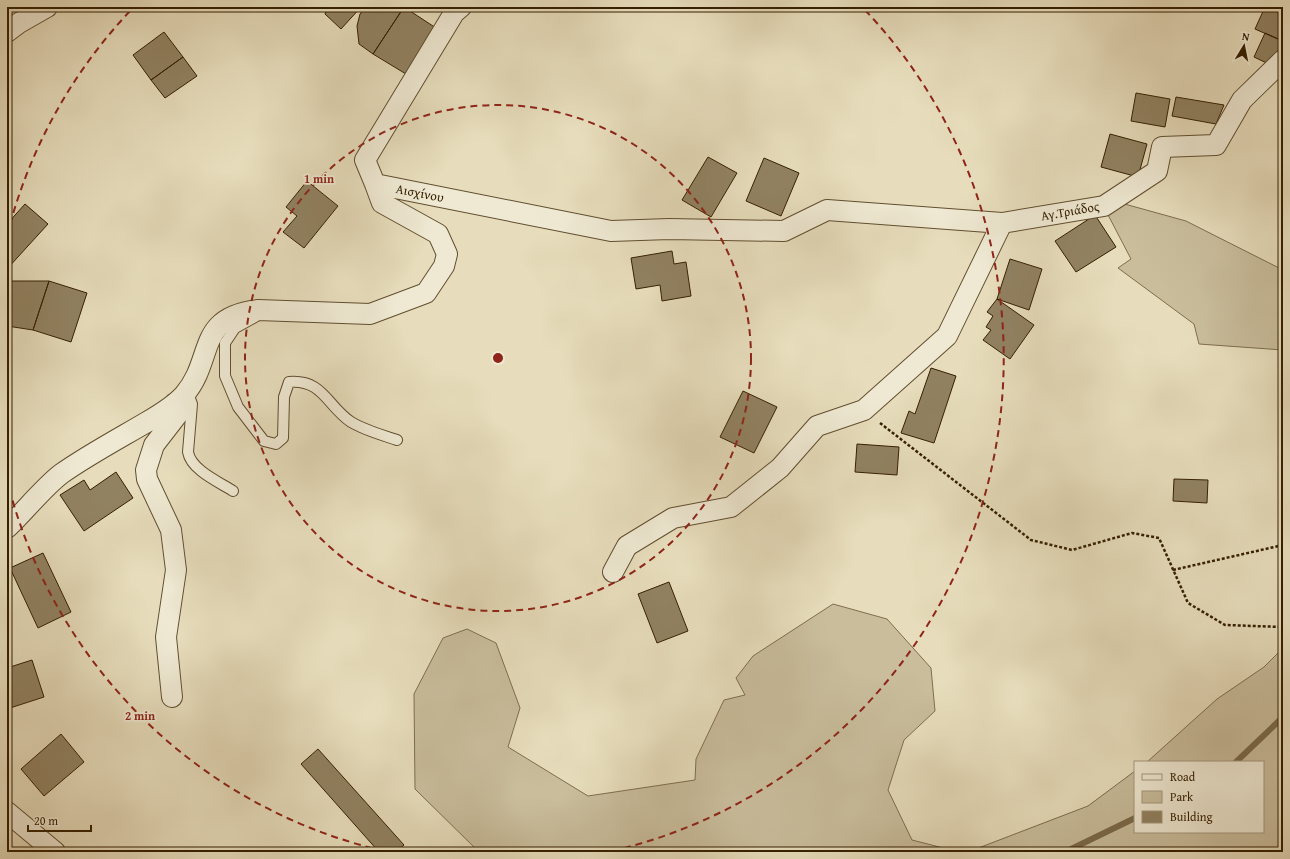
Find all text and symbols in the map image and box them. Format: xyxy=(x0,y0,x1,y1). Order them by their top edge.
north arrow xyxy=(1224,26,1264,66)
text: N xyxy=(1241,28,1251,45)
text: 1 min xyxy=(304,170,334,187)
street label: Αισχίνου xyxy=(394,179,446,207)
street label: Αγ.Τριάδος xyxy=(1039,196,1101,225)
centre of rings xyxy=(491,351,505,365)
text: 2 min xyxy=(125,707,155,724)
legend xyxy=(1134,761,1264,833)
text: Road xyxy=(1170,768,1196,785)
text: Park xyxy=(1170,788,1194,805)
scale bar xyxy=(28,807,91,833)
text: Building xyxy=(1170,808,1213,825)
text: 20 m xyxy=(34,812,58,829)

